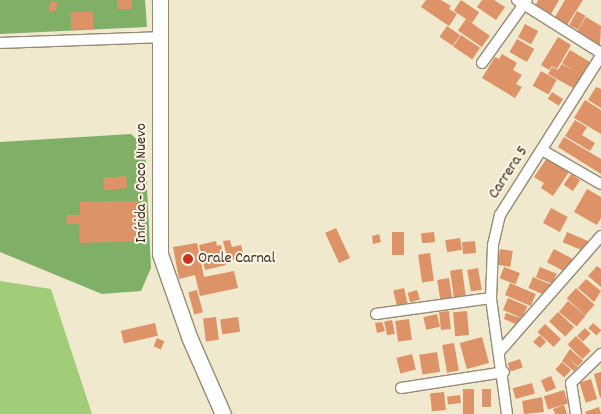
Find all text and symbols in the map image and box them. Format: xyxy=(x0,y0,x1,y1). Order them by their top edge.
street label: Inírida - Coco Nuevo xyxy=(132,123,152,243)
street label: Carrera 5 xyxy=(485,143,533,203)
place label: Orale Carnal xyxy=(198,249,275,269)
marker: Orale Carnal xyxy=(182,253,194,265)

